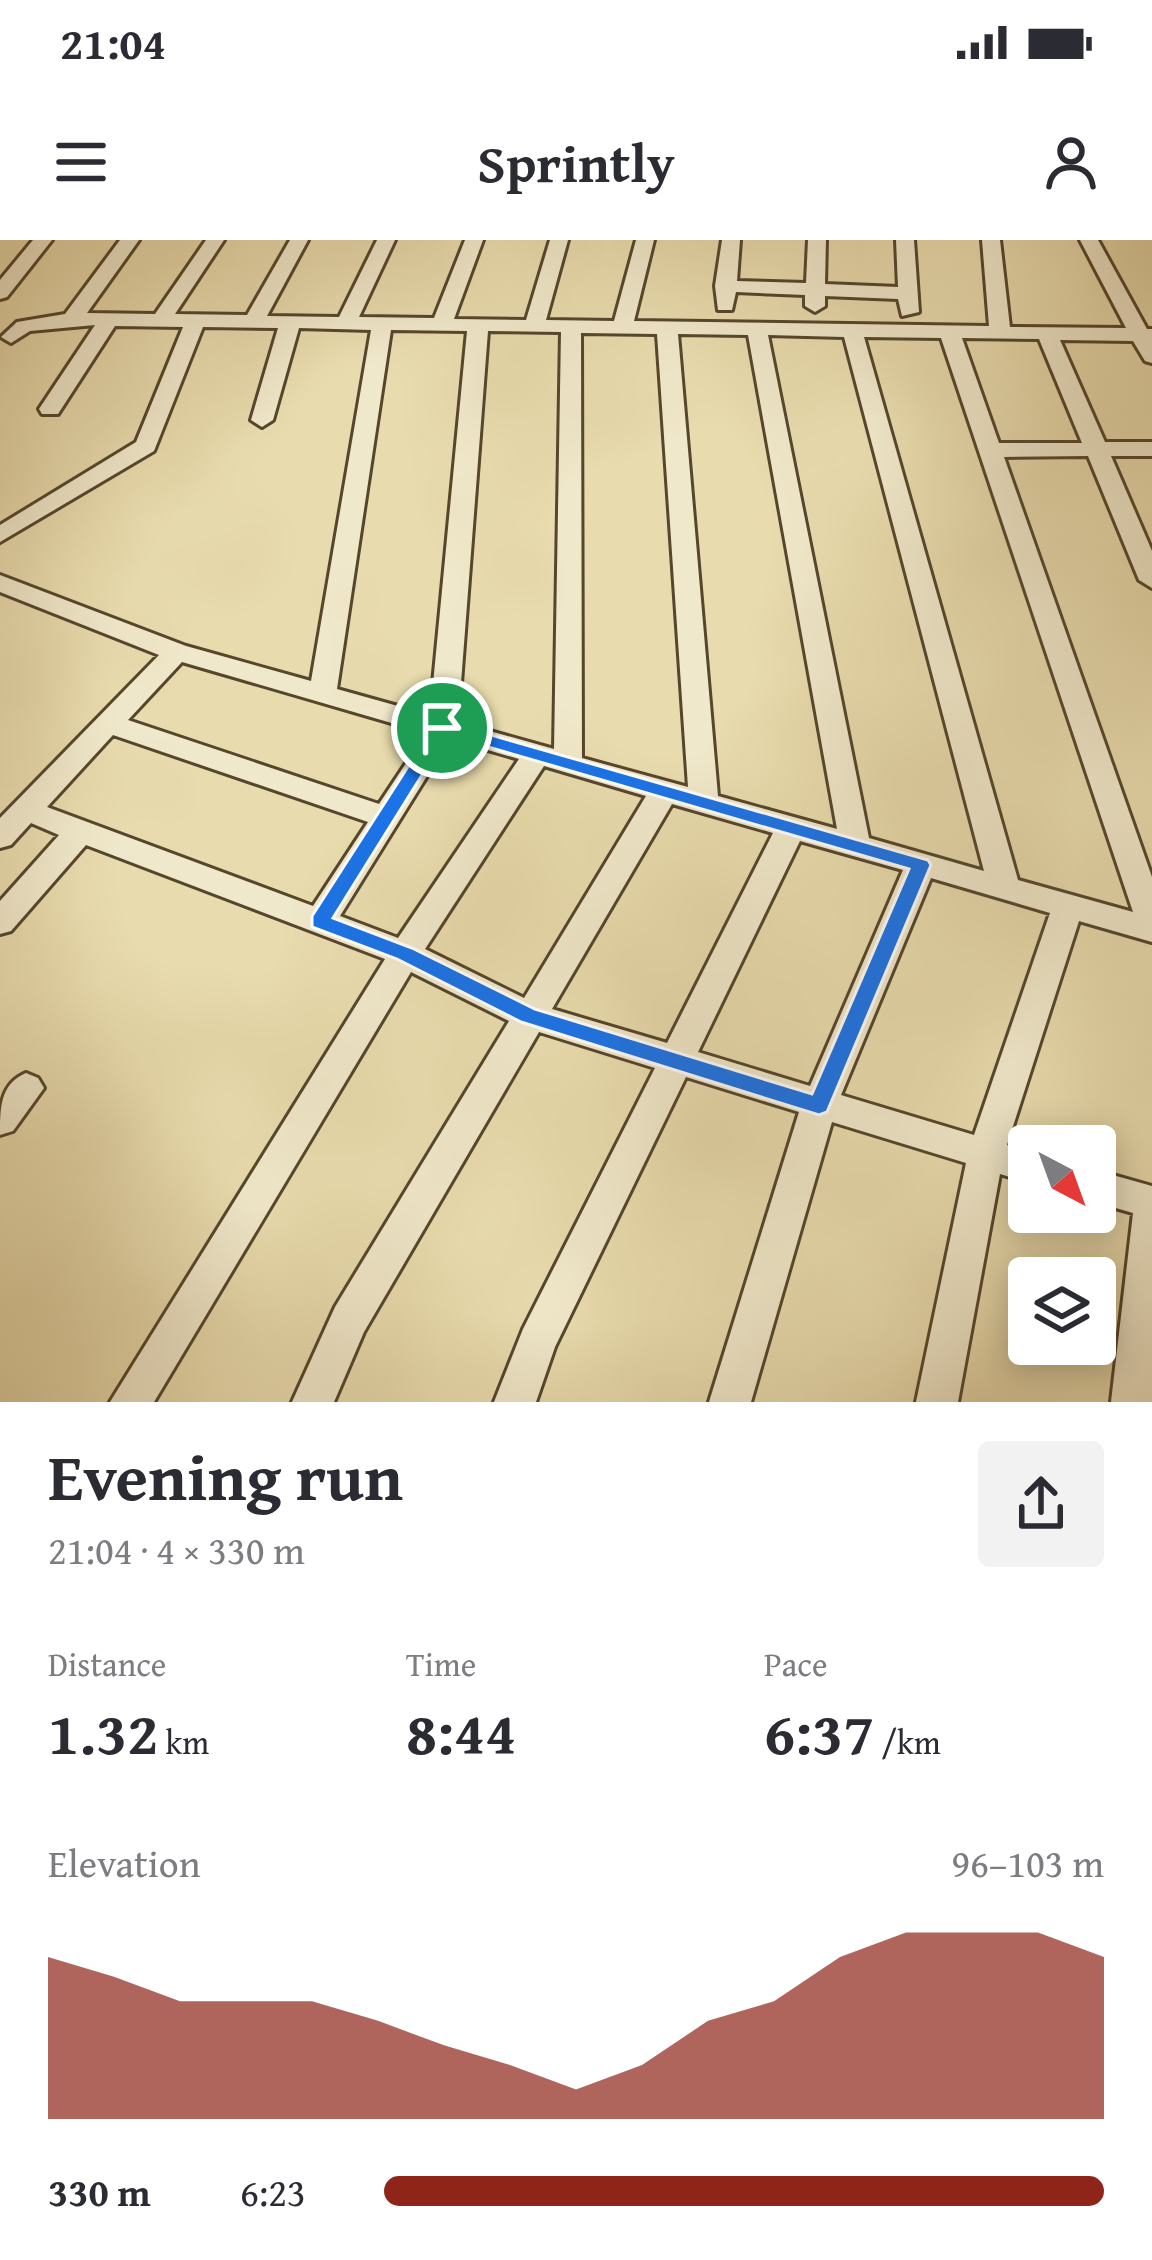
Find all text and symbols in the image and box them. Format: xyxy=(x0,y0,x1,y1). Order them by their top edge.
text: 21:04 xyxy=(60,10,166,75)
text: Sprintly xyxy=(477,123,675,202)
icon: menu xyxy=(48,129,114,195)
icon: person xyxy=(1038,129,1104,195)
pin xyxy=(391,677,493,779)
icon: arrive xyxy=(409,695,475,761)
north arrow xyxy=(1008,1125,1116,1233)
map controls xyxy=(1008,1125,1116,1365)
button: layers xyxy=(1008,1257,1116,1365)
text: Evening run xyxy=(48,1427,403,1524)
button: share xyxy=(978,1441,1104,1567)
text: 21:04 · 4 × 330 m xyxy=(48,1521,305,1578)
text: Distance xyxy=(48,1640,166,1688)
text: Time xyxy=(406,1640,476,1688)
text: Pace xyxy=(764,1640,827,1688)
text: 1.32 xyxy=(48,1688,158,1776)
text: 8:44 xyxy=(406,1688,516,1776)
text: 6:37 xyxy=(764,1688,874,1776)
text: km xyxy=(158,1718,209,1766)
text: /km xyxy=(874,1718,941,1766)
text: Elevation xyxy=(48,1834,201,1891)
text: 96–103 m xyxy=(951,1834,1104,1891)
text: 330 m xyxy=(48,2163,151,2220)
text: 6:23 xyxy=(240,2163,306,2220)

